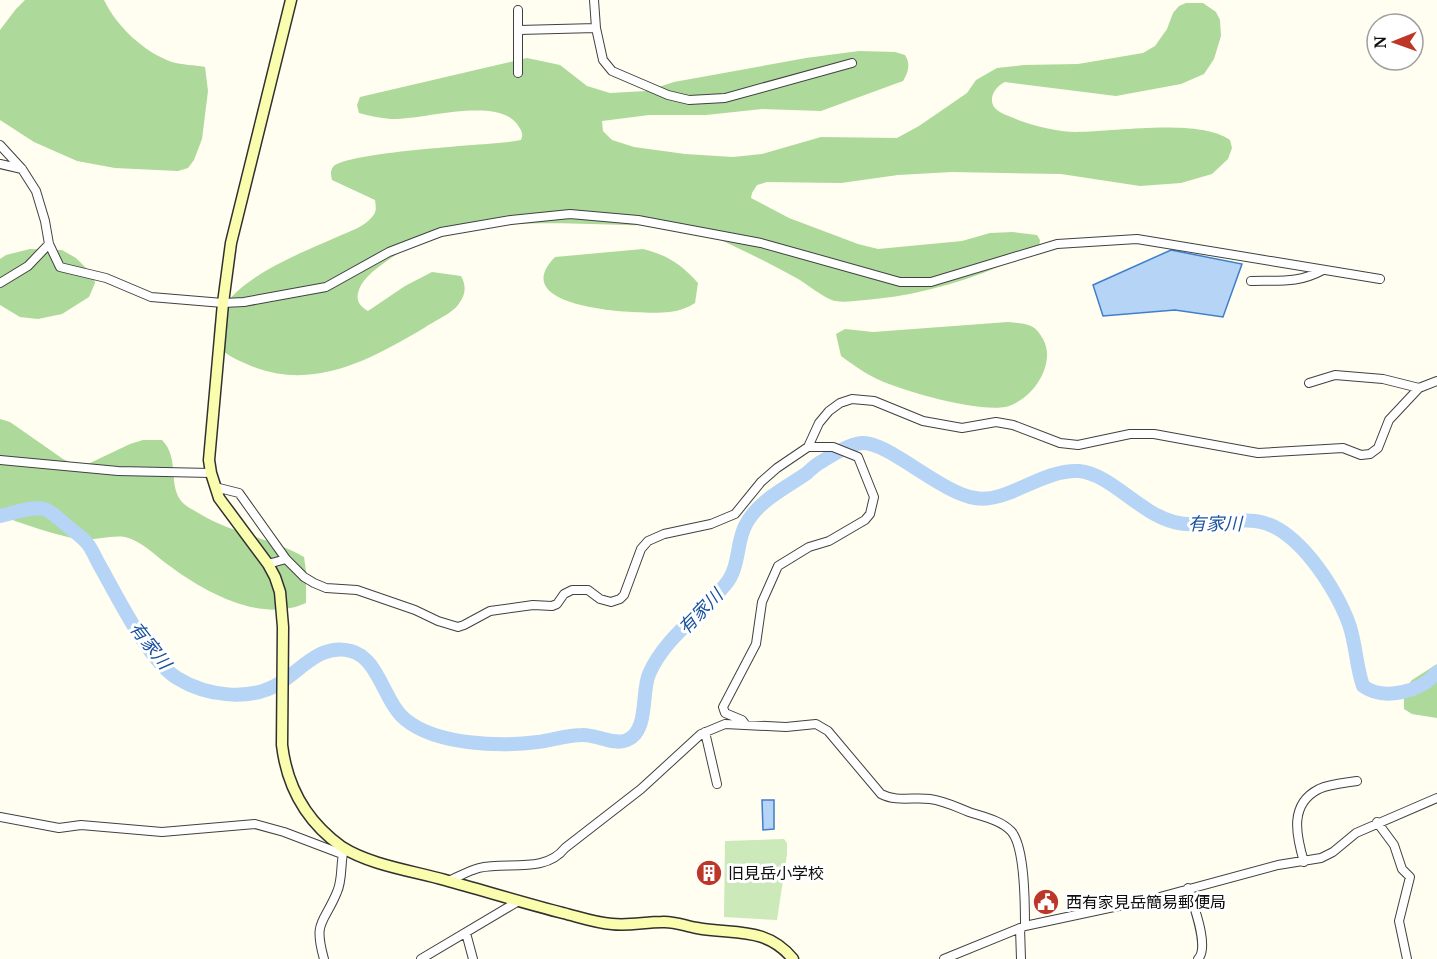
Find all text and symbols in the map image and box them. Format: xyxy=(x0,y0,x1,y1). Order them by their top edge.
north arrow xyxy=(1365,12,1425,72)
text: N xyxy=(1369,35,1391,49)
water label: 有家川 xyxy=(1188,511,1244,535)
water label: 有家川 xyxy=(673,582,729,639)
water label: 有家川 xyxy=(125,616,178,675)
building icon: 旧見岳小学校 xyxy=(694,858,724,888)
place label: 旧見岳小学校 xyxy=(728,862,824,884)
public building icon: 西有家見岳簡易郵便局 xyxy=(1031,887,1061,917)
place label: 西有家見岳簡易郵便局 xyxy=(1066,891,1226,913)

